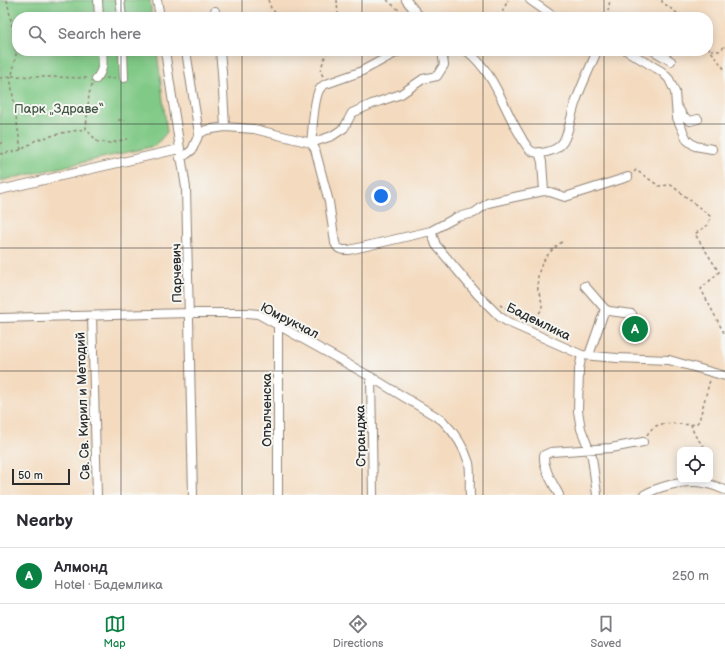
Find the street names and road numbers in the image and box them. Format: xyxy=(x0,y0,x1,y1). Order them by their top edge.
street label: Парчевич xyxy=(168,243,186,303)
street label: Юмрукчал xyxy=(258,299,321,342)
street label: Бадемлика xyxy=(504,299,574,344)
street label: Св. Св. Кирил и Методий xyxy=(72,332,94,480)
street label: Опълченска xyxy=(259,373,275,447)
street label: Странджа xyxy=(352,405,370,467)

